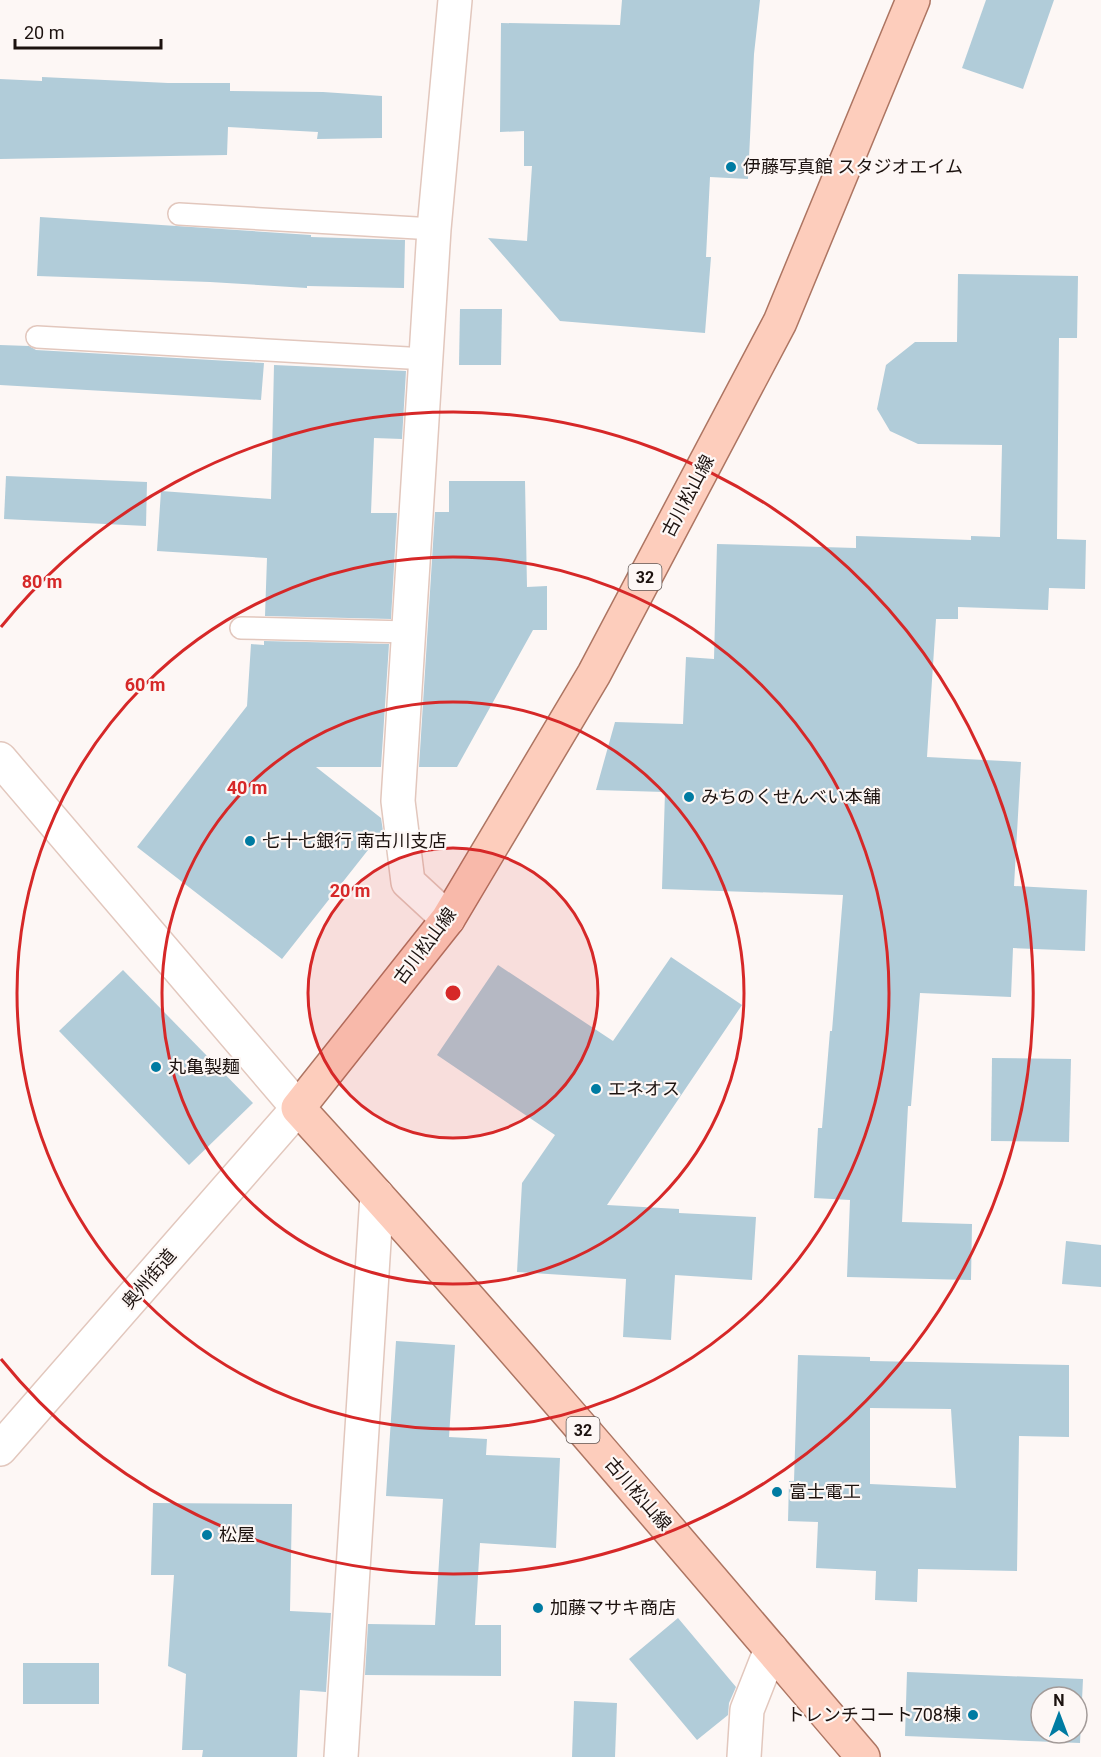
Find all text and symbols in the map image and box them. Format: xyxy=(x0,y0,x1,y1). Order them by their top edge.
scale bar xyxy=(15,12,160,50)
text: 20 m xyxy=(24,22,64,43)
place label: 伊藤写真館 スタジオエイム xyxy=(743,156,963,177)
marker: 伊藤写真館 スタジオエイム xyxy=(724,160,738,174)
street label: 古川松山線 xyxy=(657,451,718,540)
road number: 32 xyxy=(628,564,662,590)
text: 80 m xyxy=(22,571,62,592)
text: 60 m xyxy=(125,674,165,695)
text: 40 m xyxy=(227,777,267,798)
place label: みちのくせんべい本舗 xyxy=(701,786,881,807)
marker: みちのくせんべい本舗 xyxy=(682,790,696,804)
place label: 七十七銀行 南古川支店 xyxy=(262,830,446,851)
marker: 七十七銀行 南古川支店 xyxy=(243,834,257,848)
text: 20 m xyxy=(330,880,370,901)
street label: 古川松山線 xyxy=(389,903,460,988)
centre of rings xyxy=(443,983,463,1003)
place label: 丸亀製麺 xyxy=(168,1056,240,1077)
marker: 丸亀製麺 xyxy=(149,1060,163,1074)
place label: エネオス xyxy=(608,1078,680,1099)
marker: エネオス xyxy=(589,1082,603,1096)
street label: 奥州街道 xyxy=(117,1245,180,1313)
road number: 32 xyxy=(566,1417,600,1443)
street label: 古川松山線 xyxy=(601,1453,676,1535)
place label: 富士電工 xyxy=(789,1481,861,1502)
marker: 富士電工 xyxy=(770,1485,784,1499)
place label: 松屋 xyxy=(219,1524,255,1545)
marker: 松屋 xyxy=(200,1528,214,1542)
place label: 加藤マサキ商店 xyxy=(550,1597,676,1618)
marker: 加藤マサキ商店 xyxy=(531,1601,545,1615)
north arrow xyxy=(1029,1685,1089,1745)
text: N xyxy=(1053,1691,1065,1710)
place label: トレンチコート708棟 xyxy=(787,1704,961,1725)
marker: トレンチコート708棟 xyxy=(966,1708,980,1722)

